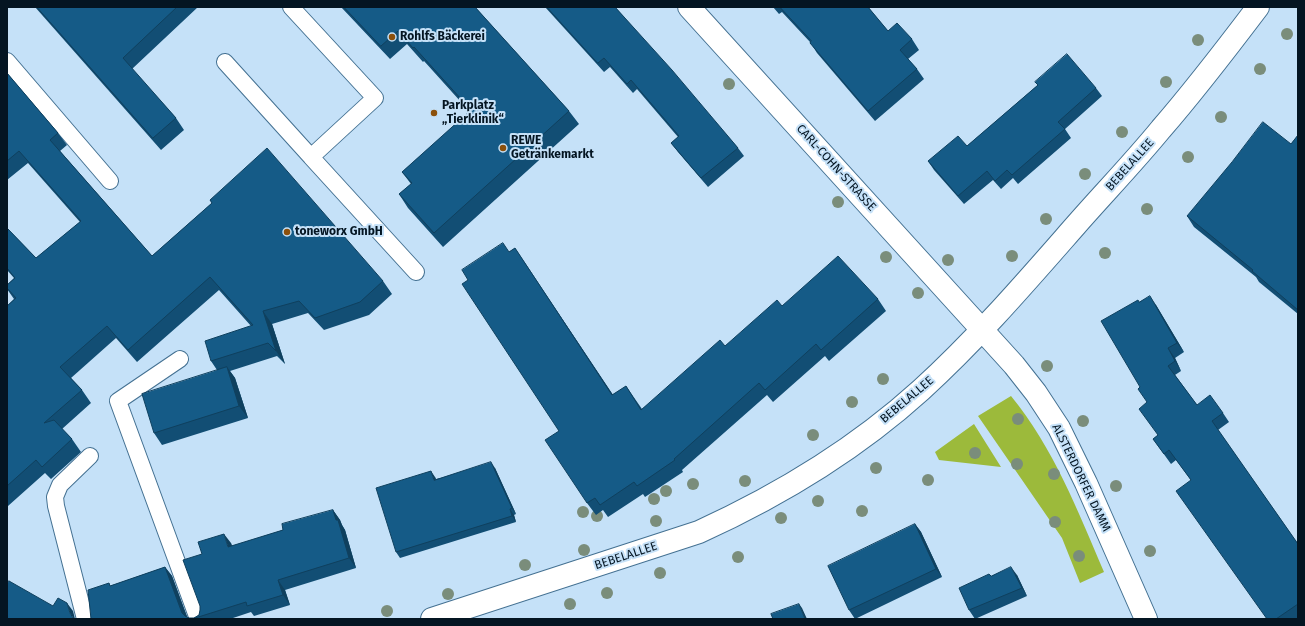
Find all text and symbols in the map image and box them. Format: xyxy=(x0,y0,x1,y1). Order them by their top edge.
place label: Rohlfs Bäckerei xyxy=(400,30,485,44)
marker: Rohlfs Bäckerei xyxy=(387,32,397,42)
place label: Parkplatz „Tierklinik“ xyxy=(442,99,504,127)
marker: Parkplatz „Tierklinik“ xyxy=(429,108,439,118)
street label: CARL-COHN-STRASSE xyxy=(793,122,879,214)
place label: REWE Getränkemarkt xyxy=(511,134,594,162)
street label: BEBELALLEE xyxy=(1103,136,1157,194)
marker: REWE Getränkemarkt xyxy=(498,143,508,153)
place label: toneworx GmbH xyxy=(295,225,383,239)
marker: toneworx GmbH xyxy=(282,227,292,237)
street label: BEBELALLEE xyxy=(877,374,937,426)
street label: ALSTERDORFER DAMM xyxy=(1049,422,1113,534)
street label: BEBELALLEE xyxy=(593,539,659,573)

